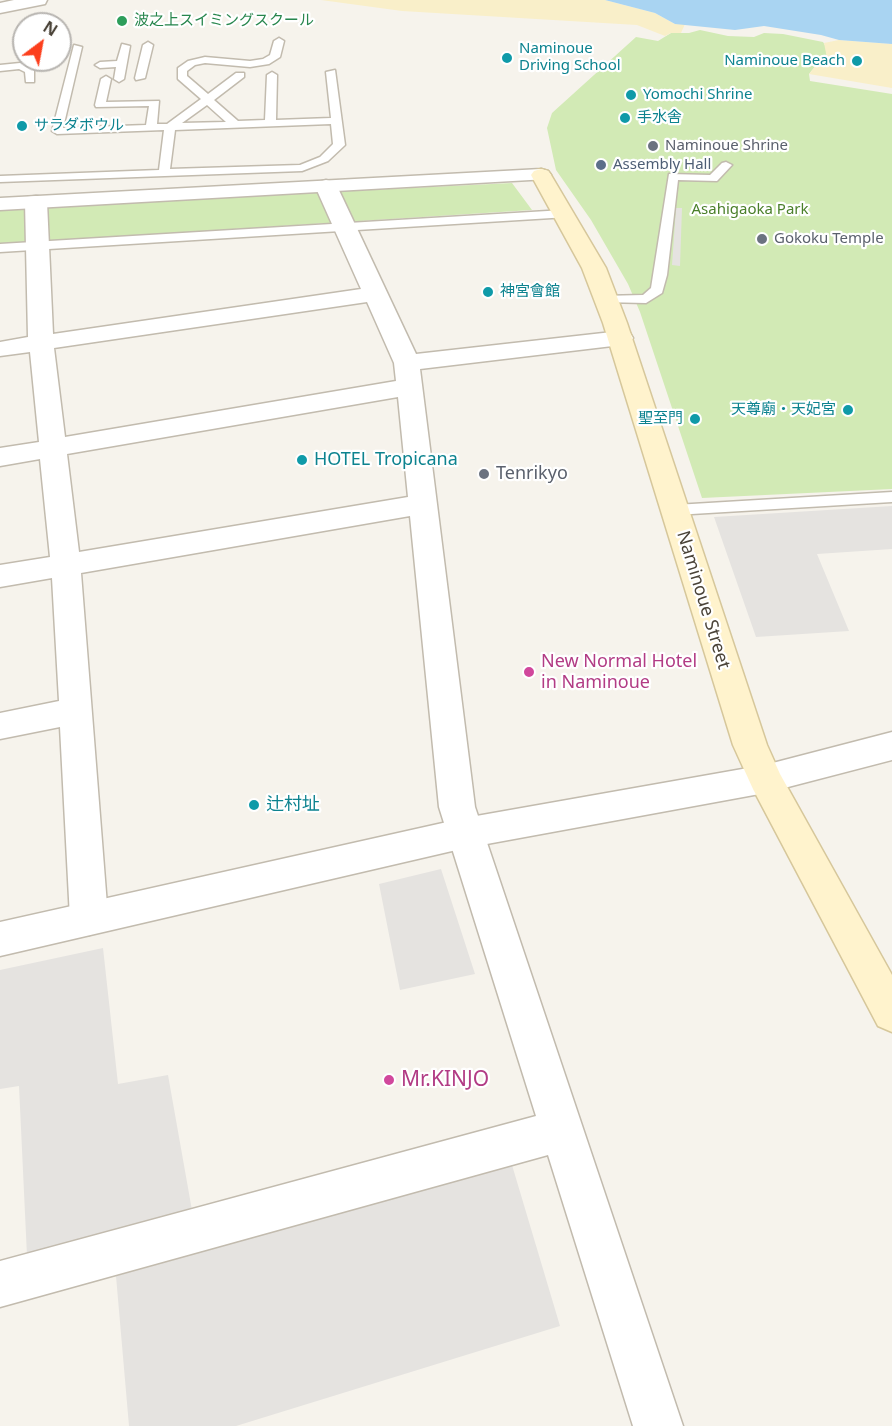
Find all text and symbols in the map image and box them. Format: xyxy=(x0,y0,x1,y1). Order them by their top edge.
north arrow xyxy=(12,12,72,72)
place label: 波之上スイミングスクール xyxy=(134,12,314,30)
marker: 波之上スイミングスクール xyxy=(115,14,129,28)
text: N xyxy=(39,16,62,41)
place label: Naminoue Driving School xyxy=(519,40,621,75)
marker: Naminoue Driving School xyxy=(500,51,514,65)
place label: Naminoue Beach xyxy=(724,52,845,70)
marker: Naminoue Beach xyxy=(850,54,864,68)
place label: Yomochi Shrine xyxy=(643,86,752,104)
marker: Yomochi Shrine xyxy=(624,88,638,102)
place label: 手水舎 xyxy=(637,109,682,127)
marker: 手水舎 xyxy=(618,111,632,125)
place label: サラダボウル xyxy=(34,117,124,135)
marker: サラダボウル xyxy=(15,119,29,133)
place label: Naminoue Shrine xyxy=(665,137,788,155)
marker: Naminoue Shrine xyxy=(646,139,660,153)
place label: Assembly Hall xyxy=(613,156,711,174)
marker: Assembly Hall xyxy=(594,158,608,172)
park label: Asahigaoka Park xyxy=(691,201,809,219)
place label: Gokoku Temple xyxy=(774,230,884,248)
marker: Gokoku Temple xyxy=(755,232,769,246)
place label: 神宮會館 xyxy=(500,283,560,301)
marker: 神宮會館 xyxy=(481,285,495,299)
place label: 天尊廟・天妃宮 xyxy=(731,401,836,419)
marker: 天尊廟・天妃宮 xyxy=(841,403,855,417)
place label: 聖至門 xyxy=(638,410,683,428)
marker: 聖至門 xyxy=(688,412,702,426)
place label: HOTEL Tropicana xyxy=(314,449,458,471)
marker: HOTEL Tropicana xyxy=(295,453,309,467)
place label: Tenrikyo xyxy=(496,463,568,485)
marker: Tenrikyo xyxy=(477,467,491,481)
street label: Naminoue Street xyxy=(672,528,734,672)
place label: New Normal Hotel in Naminoue xyxy=(541,651,697,694)
marker: New Normal Hotel in Naminoue xyxy=(522,665,536,679)
place label: 辻村址 xyxy=(266,794,320,816)
marker: 辻村址 xyxy=(247,798,261,812)
place label: Mr.KINJO xyxy=(401,1067,489,1093)
marker: Mr.KINJO xyxy=(382,1073,396,1087)

